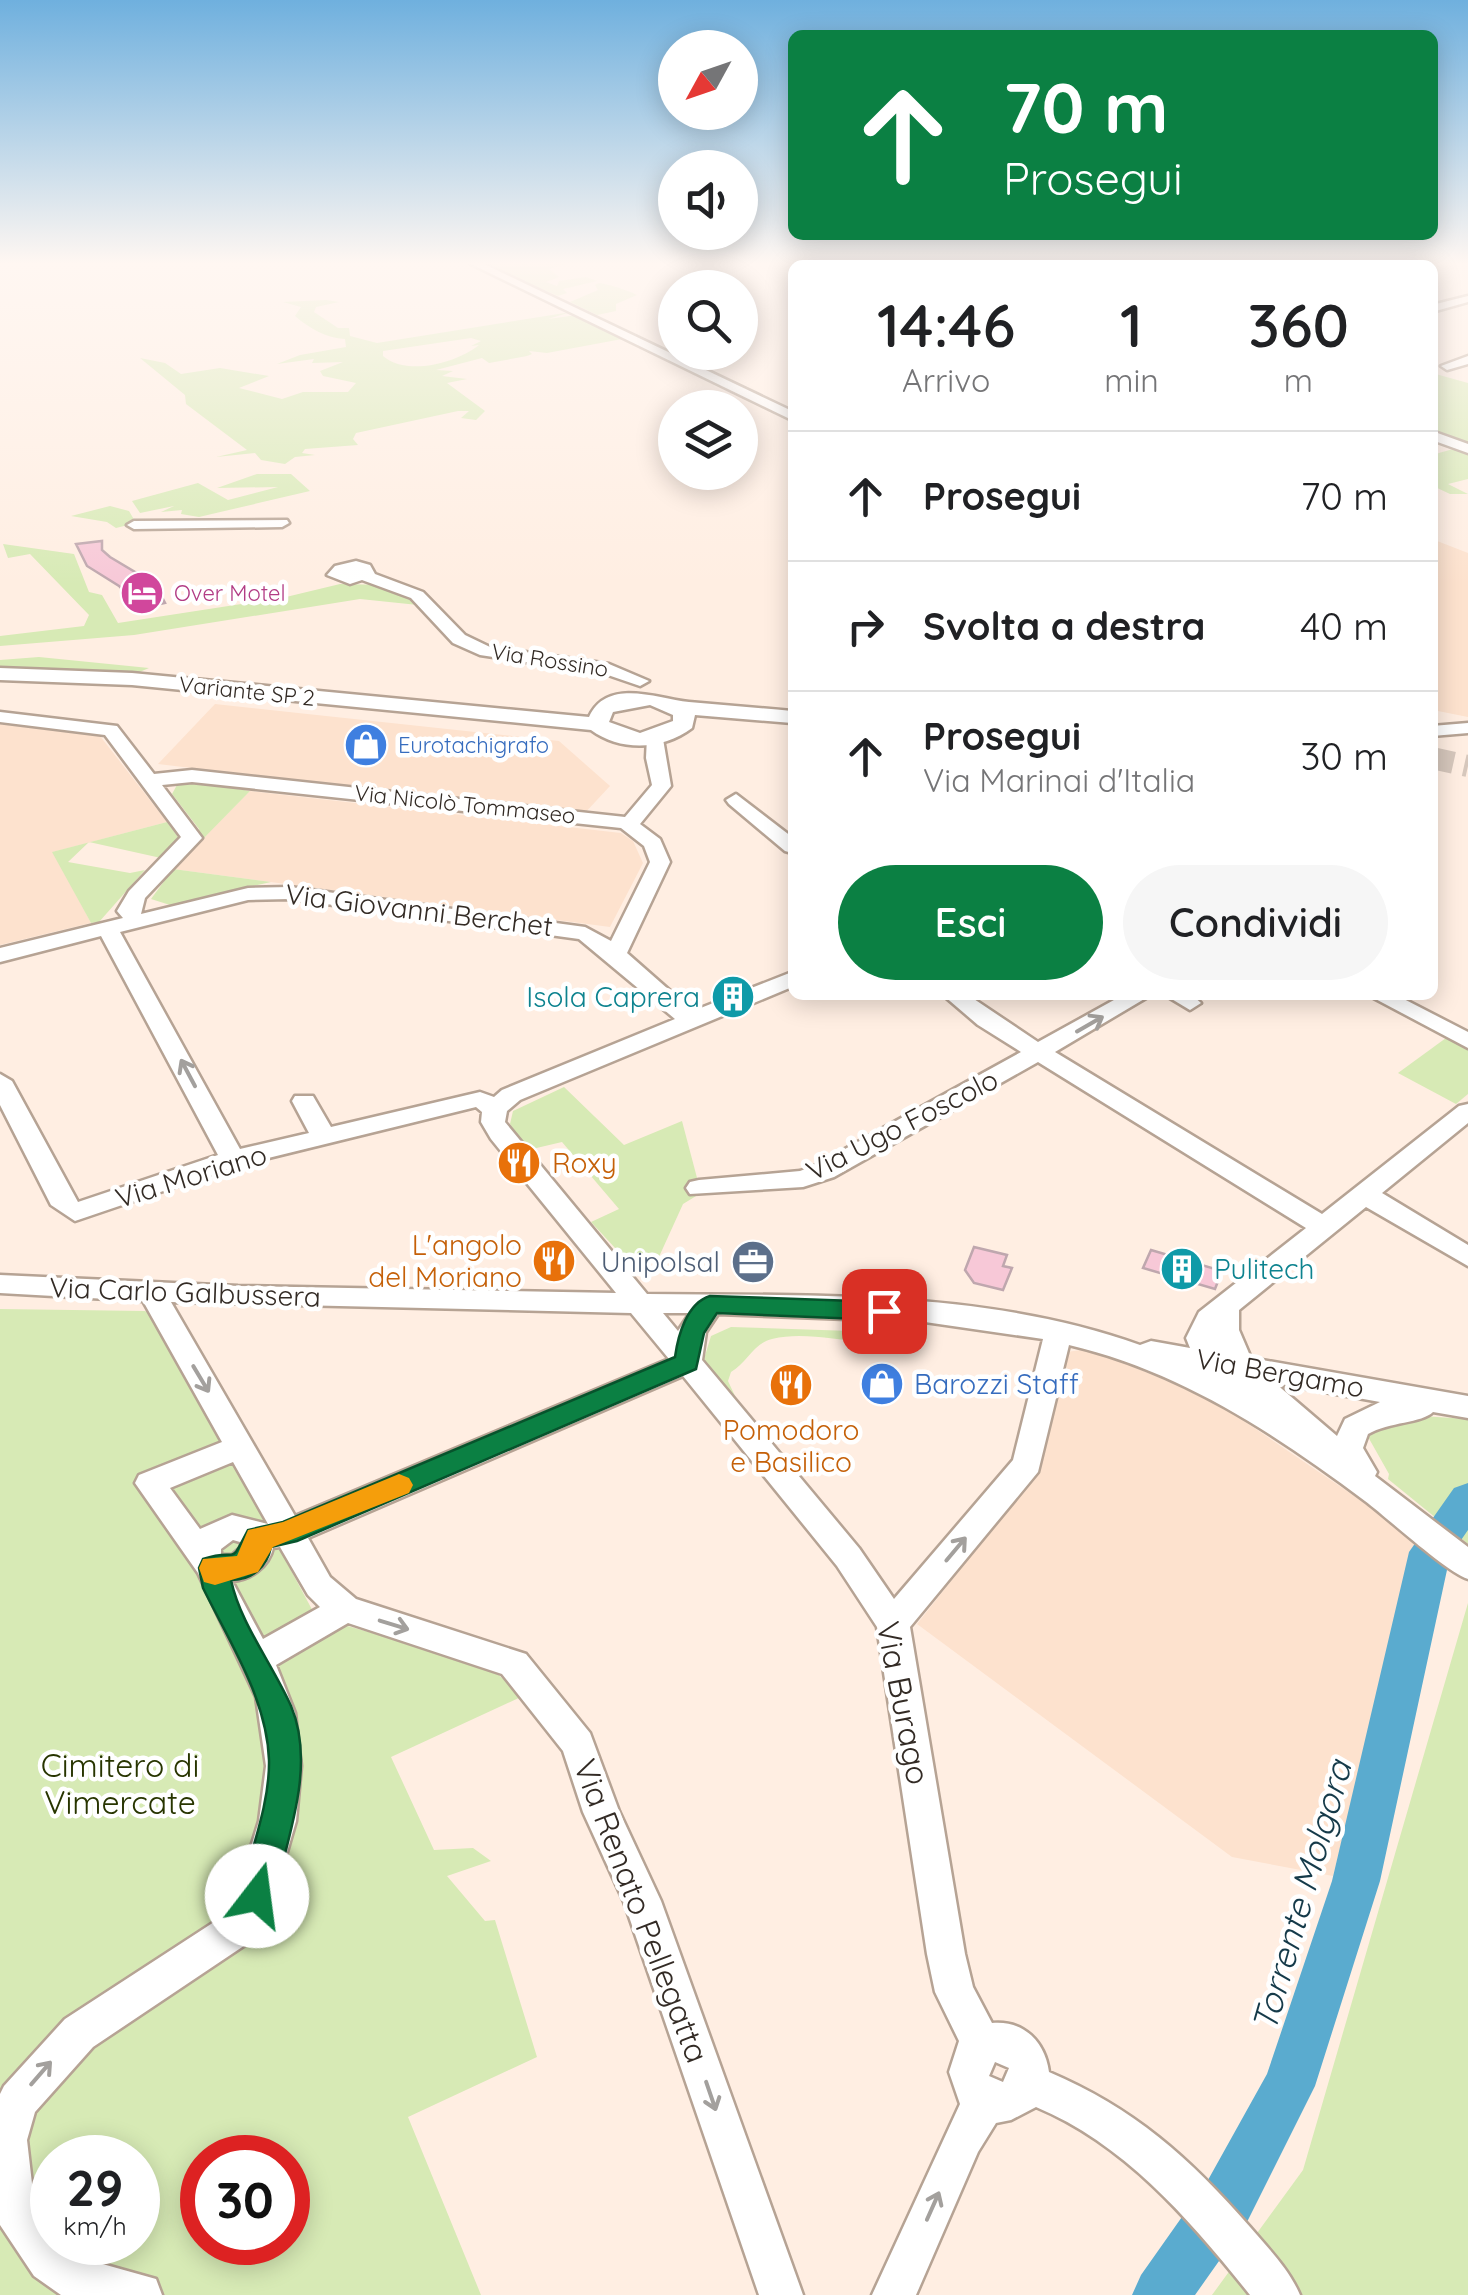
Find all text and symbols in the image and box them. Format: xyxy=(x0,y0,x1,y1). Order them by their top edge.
north arrow xyxy=(658,30,758,130)
map controls xyxy=(658,30,758,490)
text: 70 m xyxy=(1003,63,1169,151)
icon: ahead xyxy=(838,70,968,200)
button: sound xyxy=(658,150,758,250)
text: Prosegui xyxy=(1003,150,1183,206)
button: search xyxy=(658,270,758,370)
text: 14:46 xyxy=(877,287,1015,362)
text: 1 xyxy=(1120,287,1143,362)
text: 360 xyxy=(1248,287,1349,362)
text: Arrivo xyxy=(902,360,990,400)
text: min xyxy=(1104,360,1159,400)
text: m xyxy=(1284,360,1313,400)
button: layers xyxy=(658,390,758,490)
icon: ahead xyxy=(838,469,893,524)
text: Prosegui xyxy=(923,472,1081,520)
text: 70 m xyxy=(1301,472,1388,520)
hotel icon: Over Motel xyxy=(119,570,165,616)
place label: Over Motel xyxy=(174,579,286,607)
icon: right xyxy=(838,599,893,654)
text: Svolta a destra xyxy=(923,602,1205,650)
text: 40 m xyxy=(1300,602,1388,650)
street label: Via Rossino xyxy=(490,637,610,683)
street label: Variante SP 2 xyxy=(178,670,316,712)
text: Prosegui xyxy=(923,712,1081,760)
shop icon: Eurotachigrafo xyxy=(343,722,389,768)
icon: ahead xyxy=(838,729,893,784)
place label: Eurotachigrafo xyxy=(398,731,549,759)
text: 30 m xyxy=(1300,732,1388,780)
text: Via Marinai d'Italia xyxy=(923,760,1195,800)
street label: Via Nicolò Tommaseo xyxy=(353,778,577,830)
button: Esci xyxy=(838,865,1103,980)
button: Condividi xyxy=(1123,865,1388,980)
street label: Via Giovanni Berchet xyxy=(283,876,555,943)
building icon: Isola Caprera xyxy=(710,974,756,1020)
place label: Isola Caprera xyxy=(526,979,700,1014)
one-way arrow xyxy=(1075,1014,1104,1034)
one-way arrow xyxy=(178,1059,197,1089)
street label: Via Ugo Foscolo xyxy=(800,1061,1004,1188)
street label: Via Moriano xyxy=(111,1136,271,1215)
restaurant icon: Roxy xyxy=(496,1140,542,1186)
place label: Roxy xyxy=(552,1145,617,1180)
place label: L'angolo del Moriano xyxy=(368,1227,522,1294)
restaurant icon: L'angolo del Moriano xyxy=(531,1238,577,1284)
office icon: Unipolsal xyxy=(730,1239,776,1285)
place label: Unipolsal xyxy=(601,1244,720,1279)
building icon: Pulitech xyxy=(1159,1246,1205,1292)
place label: Pulitech xyxy=(1214,1251,1315,1286)
street label: Via Carlo Galbussera xyxy=(49,1269,321,1314)
pin xyxy=(842,1269,927,1354)
icon: arrive xyxy=(857,1284,912,1339)
street label: Via Bergamo xyxy=(1193,1340,1367,1405)
shop icon: Barozzi Staff xyxy=(859,1361,905,1407)
restaurant icon: Pomodoro e Basilico xyxy=(768,1362,814,1408)
one-way arrow xyxy=(191,1364,211,1393)
place label: Barozzi Staff xyxy=(914,1366,1079,1401)
place label: Pomodoro e Basilico xyxy=(723,1412,859,1479)
one-way arrow xyxy=(944,1537,966,1563)
one-way arrow xyxy=(378,1617,410,1635)
street label: Via Burago xyxy=(869,1618,939,1788)
park label: Cimitero di Vimercate xyxy=(41,1745,199,1822)
street label: Via Renato Pellegatta xyxy=(566,1753,718,2068)
water label: Torrente Molgora xyxy=(1241,1754,1361,2036)
position arrow xyxy=(205,1844,309,1948)
one-way arrow xyxy=(29,2061,52,2086)
one-way arrow xyxy=(703,2079,721,2110)
speed limit sign: 30 xyxy=(180,2135,310,2265)
text: 29 xyxy=(67,2156,123,2219)
one-way arrow xyxy=(925,2191,943,2222)
text: km/h xyxy=(63,2210,127,2241)

